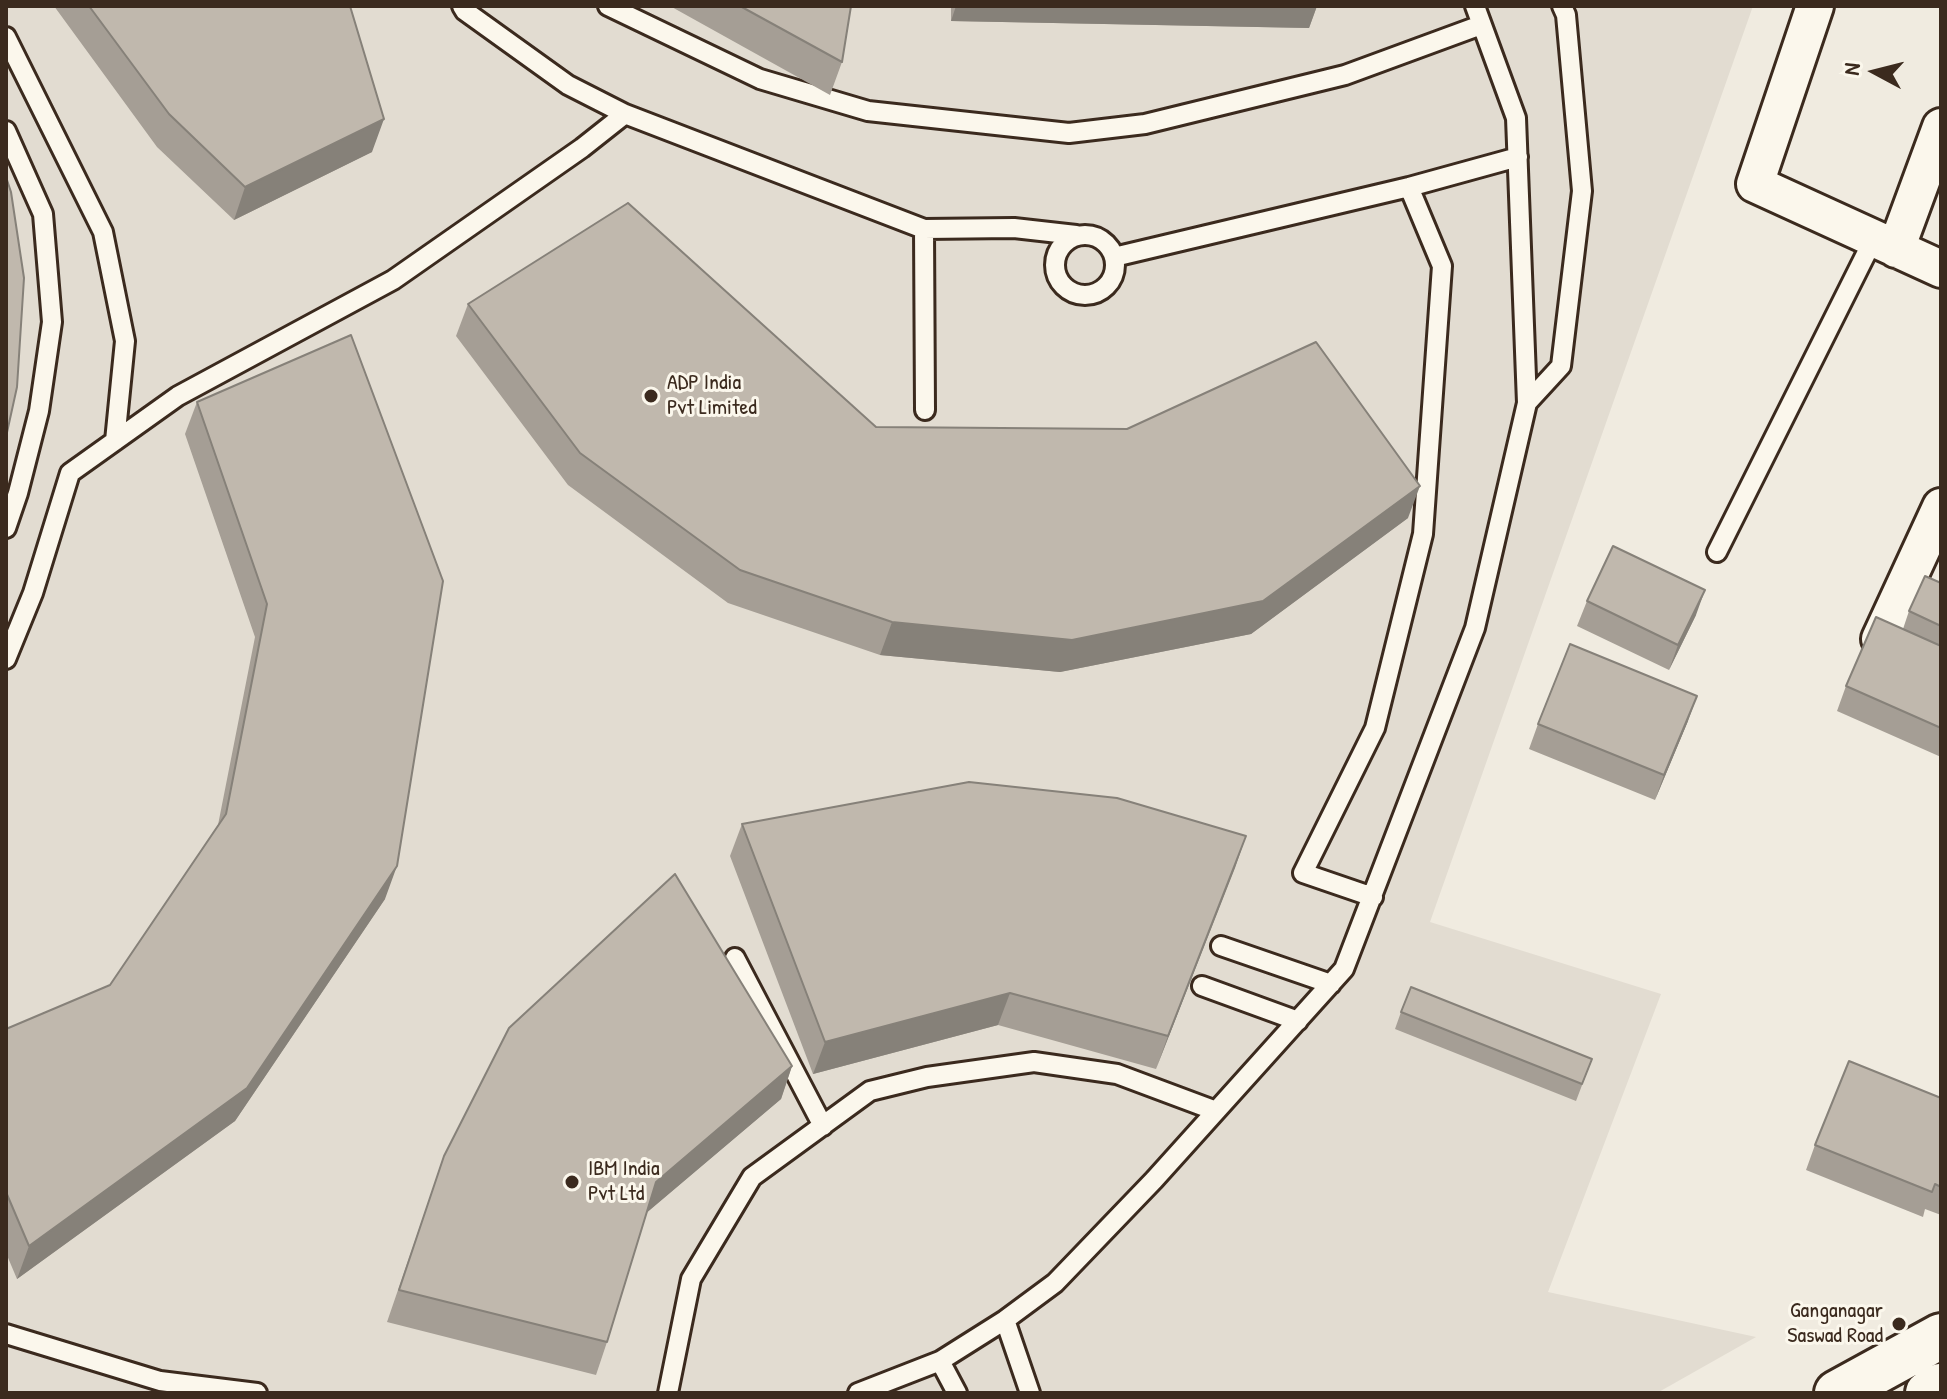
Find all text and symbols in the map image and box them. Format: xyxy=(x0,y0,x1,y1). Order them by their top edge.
north arrow xyxy=(1835,32,1915,112)
text: N xyxy=(1836,61,1867,77)
place label: ADP India Pvt Limited xyxy=(667,370,757,422)
marker: ADP India Pvt Limited xyxy=(642,387,660,405)
place label: IBM India Pvt Ltd xyxy=(588,1156,660,1208)
marker: IBM India Pvt Ltd xyxy=(563,1173,581,1191)
place label: Ganganagar Saswad Road xyxy=(1787,1298,1883,1350)
marker: Ganganagar Saswad Road xyxy=(1890,1315,1908,1333)

